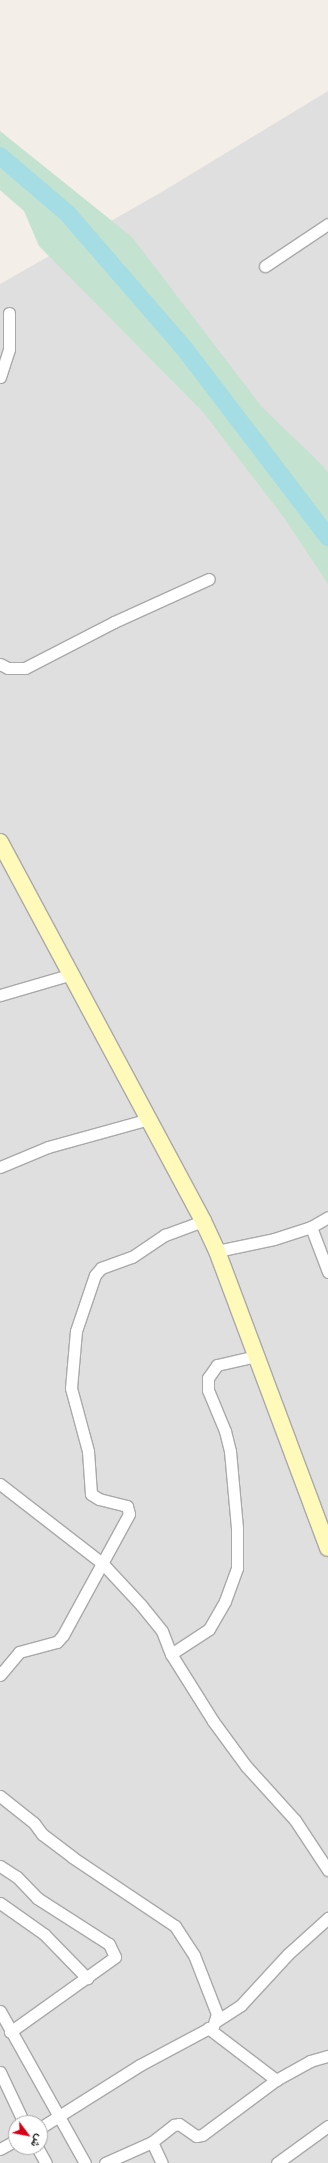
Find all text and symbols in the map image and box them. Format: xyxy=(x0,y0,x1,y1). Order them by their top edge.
north arrow xyxy=(8,2115,48,2155)
text: ش xyxy=(29,2132,47,2150)

